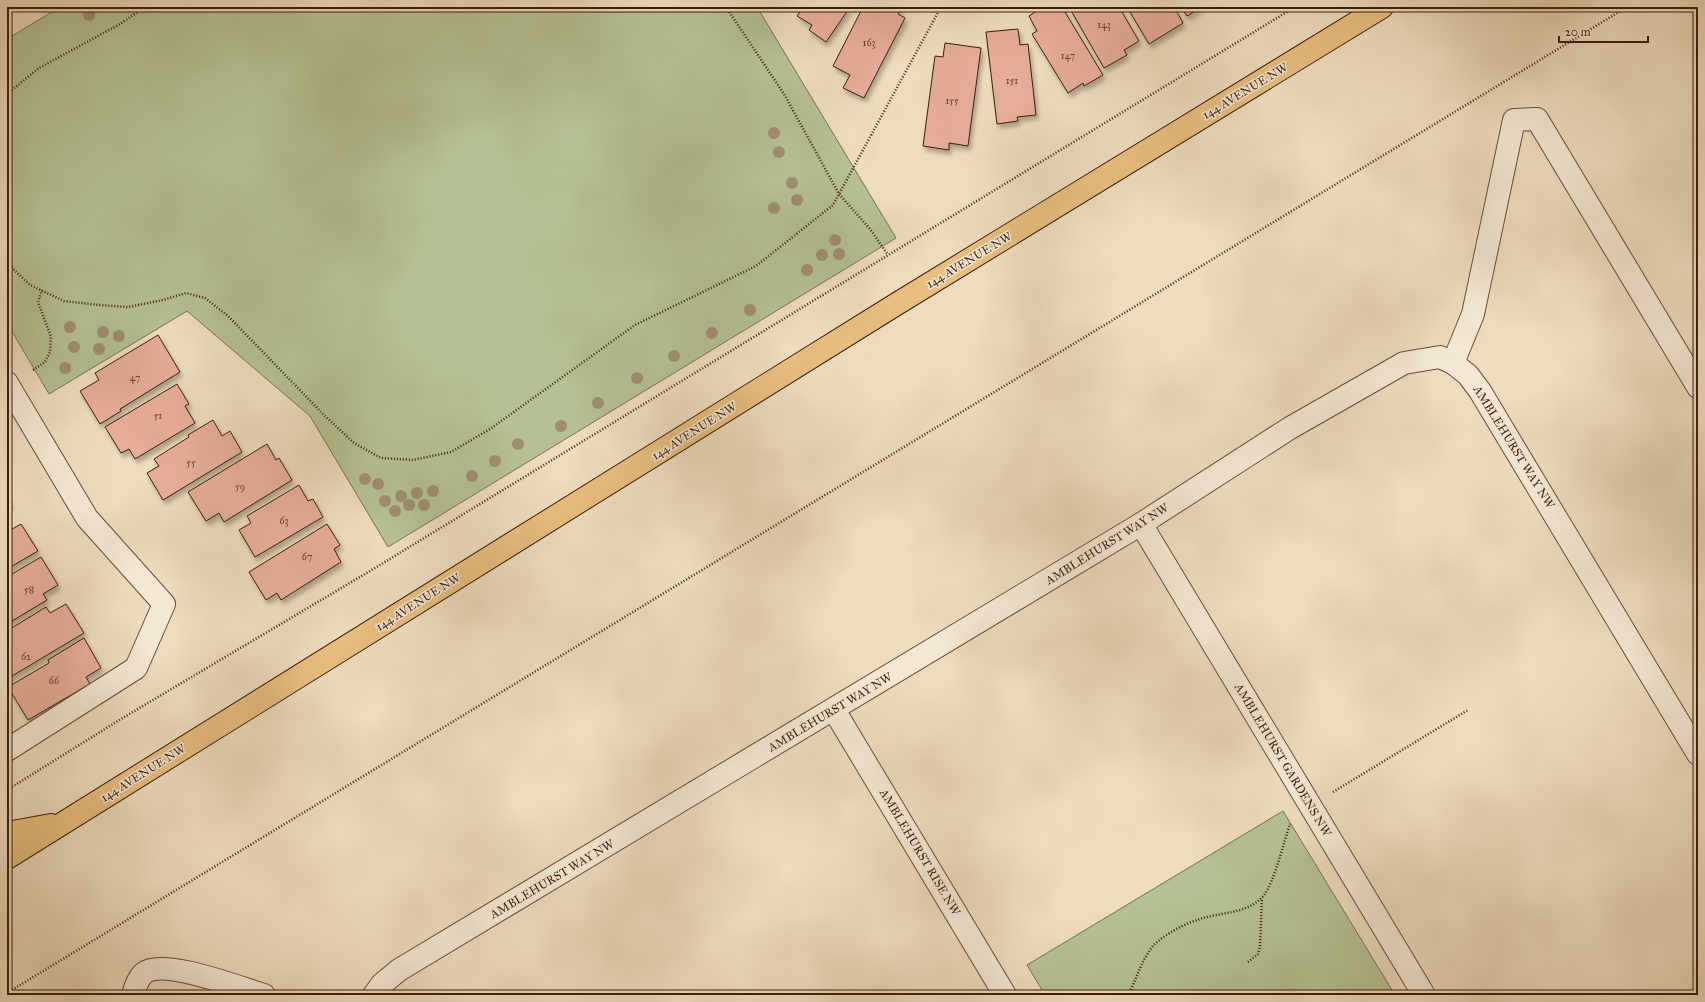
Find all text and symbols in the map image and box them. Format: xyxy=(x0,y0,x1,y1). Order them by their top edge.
scale bar xyxy=(1559,18,1648,44)
house number: 143 xyxy=(1097,19,1111,31)
text: 20 m xyxy=(1565,25,1591,39)
house number: 163 xyxy=(862,37,876,49)
house number: 147 xyxy=(1061,50,1075,62)
street label: 144 AVENUE NW xyxy=(1200,60,1291,122)
house number: 151 xyxy=(1006,75,1018,87)
house number: 155 xyxy=(945,95,959,107)
street label: 144 AVENUE NW xyxy=(924,229,1015,291)
house number: 47 xyxy=(130,372,140,384)
street label: AMBLEHURST WAY NW xyxy=(1470,382,1558,512)
street label: 144 AVENUE NW xyxy=(649,399,739,463)
house number: 51 xyxy=(154,410,162,422)
house number: 55 xyxy=(186,457,196,469)
house number: 59 xyxy=(235,481,245,493)
street label: AMBLEHURST WAY NW xyxy=(1042,500,1172,588)
house number: 63 xyxy=(279,515,289,527)
house number: 67 xyxy=(302,551,312,563)
street label: 144 AVENUE NW xyxy=(373,570,463,634)
house number: 58 xyxy=(24,584,34,596)
house number: 62 xyxy=(21,651,31,663)
street label: AMBLEHURST WAY NW xyxy=(765,669,895,755)
house number: 66 xyxy=(49,675,60,687)
street label: AMBLEHURST GARDENS NW xyxy=(1231,680,1335,840)
street label: 144 AVENUE NW xyxy=(98,741,188,805)
street label: AMBLEHURST RISE NW xyxy=(876,785,964,918)
street label: AMBLEHURST WAY NW xyxy=(487,836,617,922)

